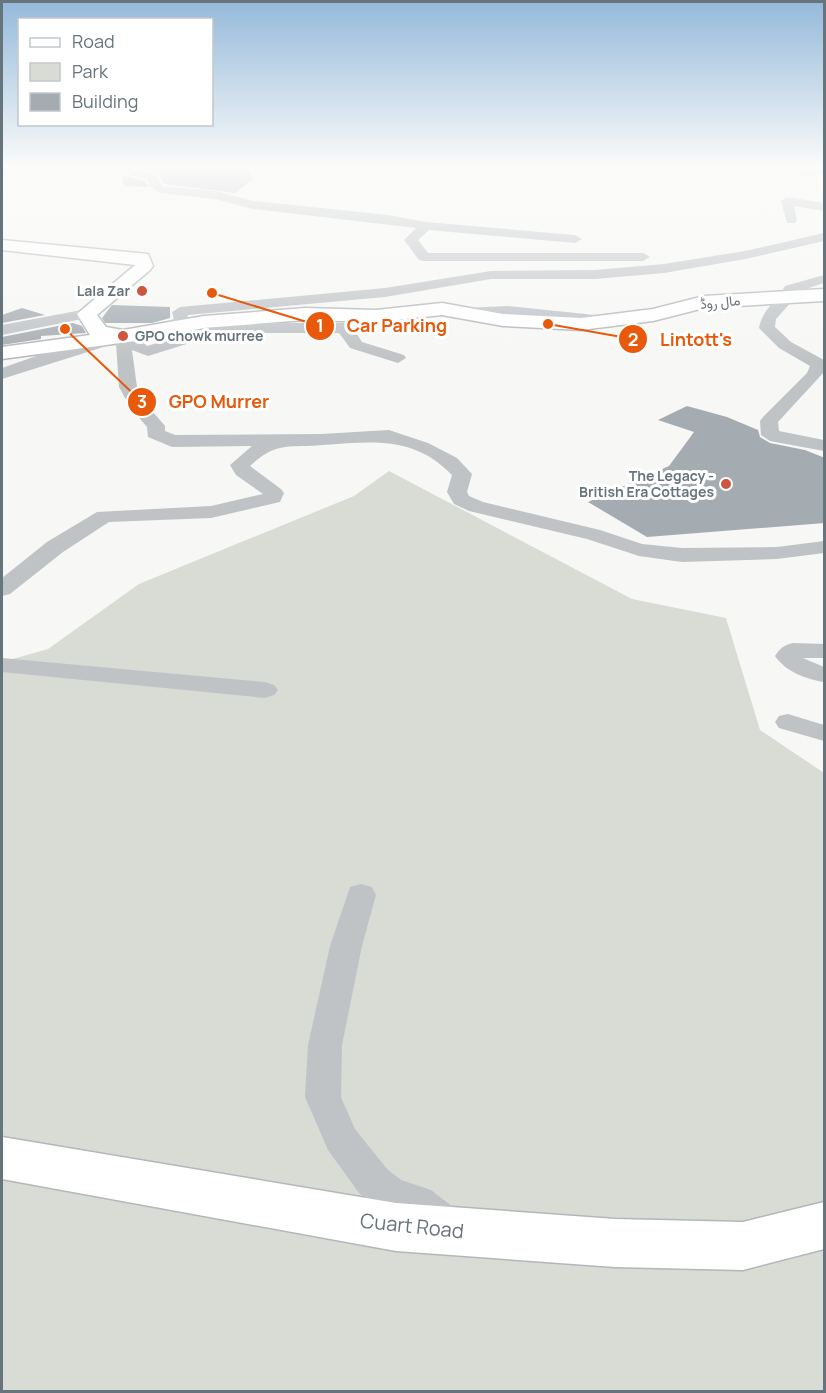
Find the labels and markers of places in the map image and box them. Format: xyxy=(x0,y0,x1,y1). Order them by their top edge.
place label: Lala Zar xyxy=(77,281,130,300)
marker: Lala Zar xyxy=(135,284,149,298)
callout: Car Parking xyxy=(305,308,459,344)
callout: Lintott's xyxy=(618,321,744,357)
place label: GPO chowk murree xyxy=(135,326,263,345)
marker: GPO chowk murree xyxy=(116,329,130,343)
callout: GPO Murrer xyxy=(127,384,281,420)
place label: The Legacy - British Era Cottages xyxy=(579,466,714,501)
marker: The Legacy - British Era Cottages xyxy=(719,477,733,491)

